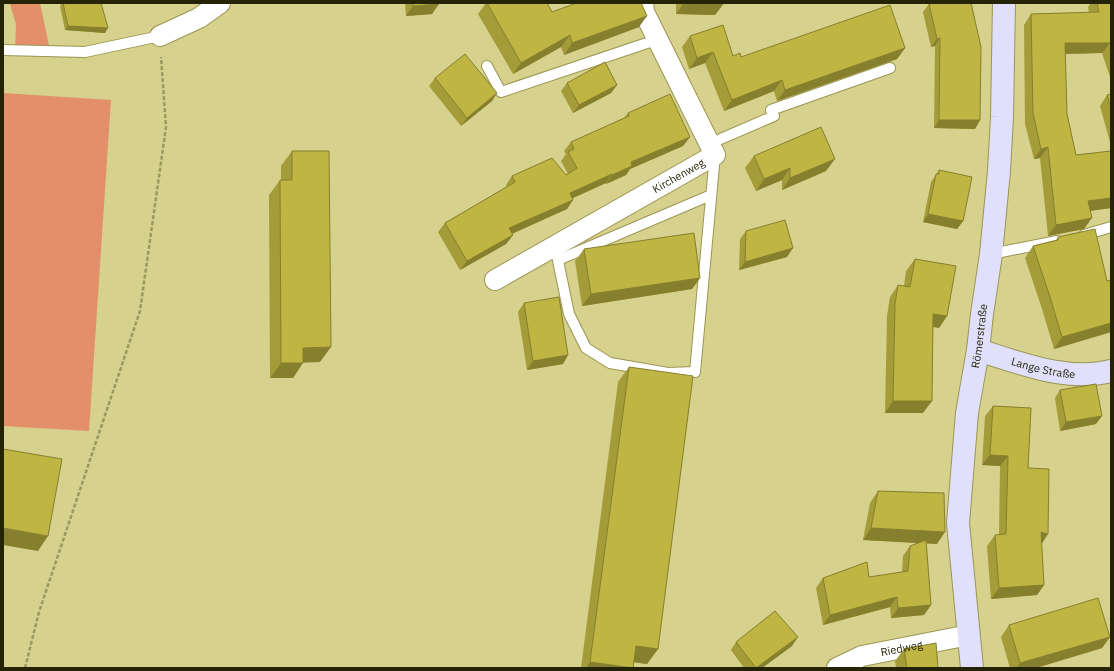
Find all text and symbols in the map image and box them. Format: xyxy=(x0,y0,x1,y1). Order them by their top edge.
street label: Kirchenweg xyxy=(650,155,707,196)
street label: Römerstraße xyxy=(968,303,990,369)
street label: Lange Straße xyxy=(1010,354,1076,381)
street label: Riedweg xyxy=(879,637,924,659)

